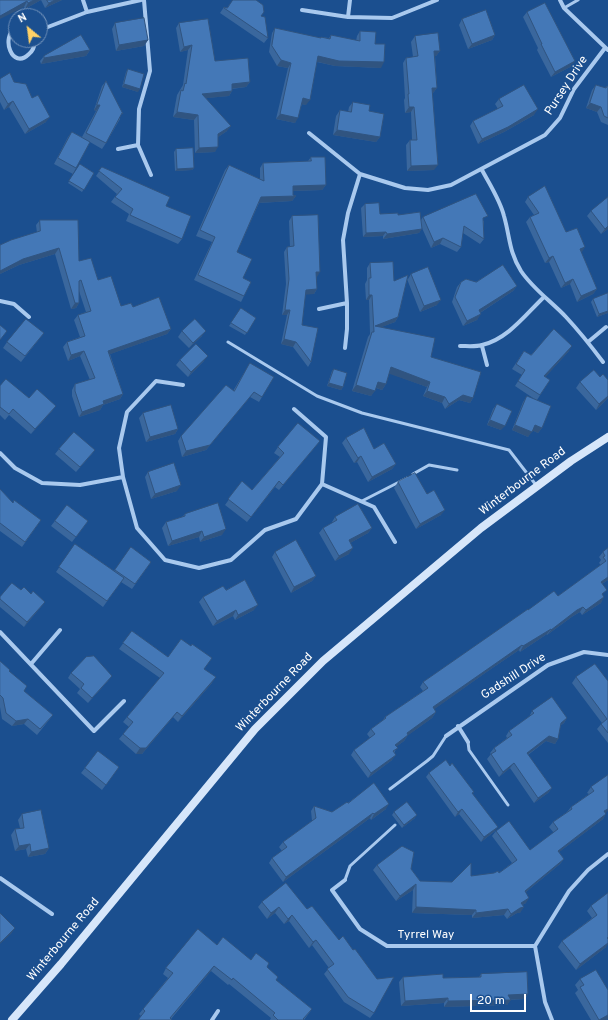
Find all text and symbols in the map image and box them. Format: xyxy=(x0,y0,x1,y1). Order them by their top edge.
north arrow xyxy=(8,8,48,48)
text: N xyxy=(16,10,30,26)
street label: Pursey Drive xyxy=(542,54,592,118)
street label: Winterbourne Road xyxy=(477,445,569,519)
street label: Winterbourne Road xyxy=(234,650,316,736)
street label: Gadshill Drive xyxy=(479,651,549,703)
street label: Winterbourne Road xyxy=(25,895,103,985)
street label: Tyrrel Way xyxy=(398,929,454,943)
scale bar xyxy=(472,986,528,1012)
text: 20 m xyxy=(477,993,505,1009)

